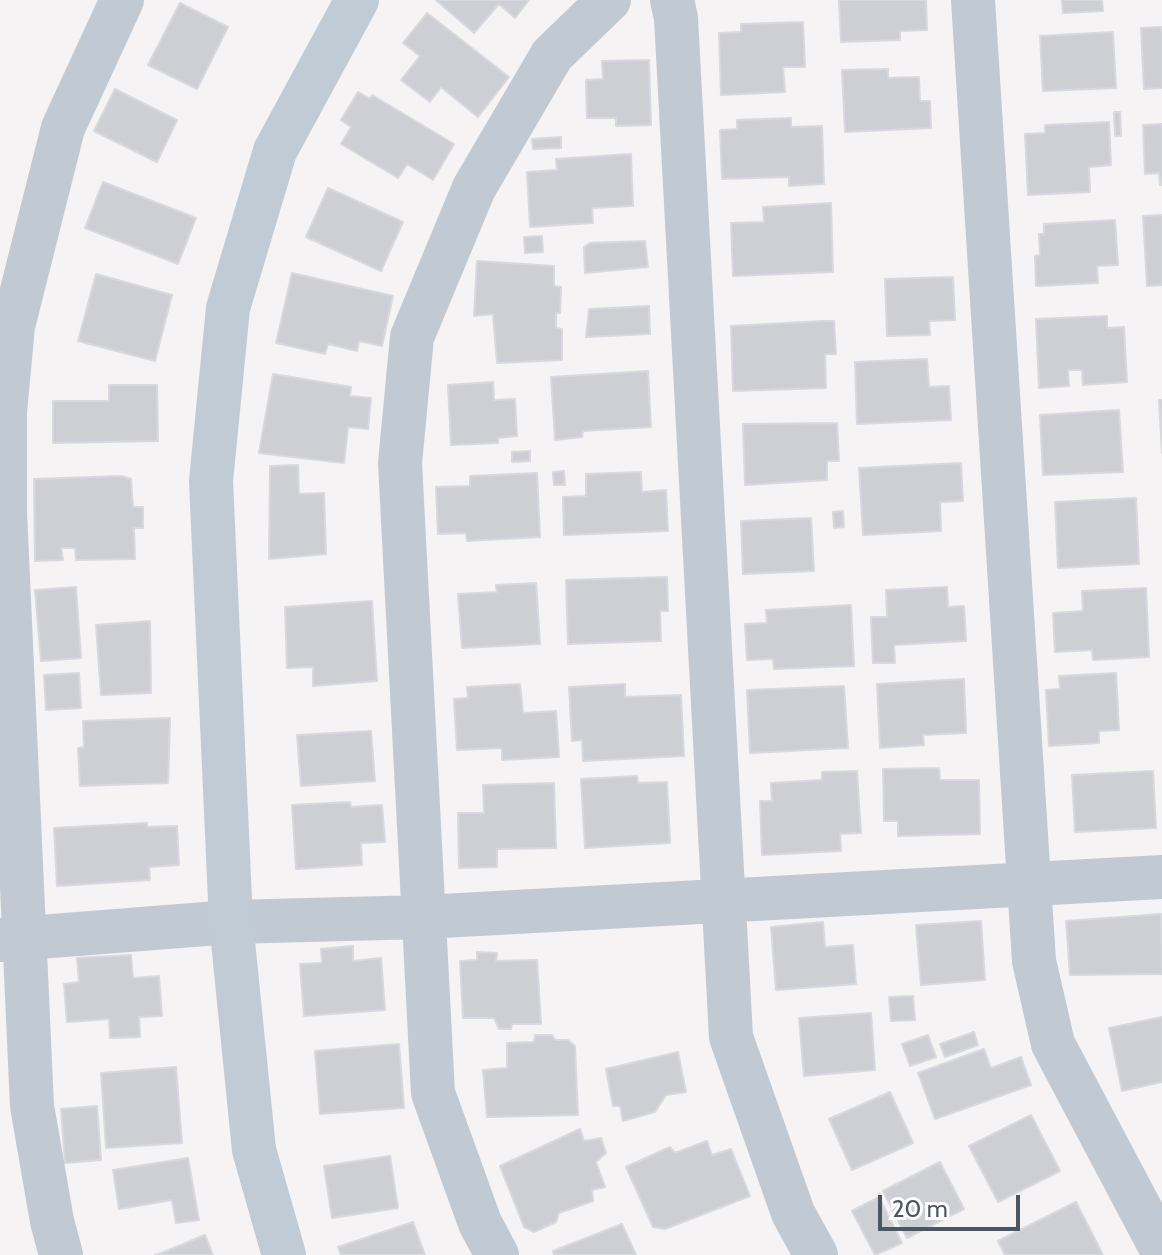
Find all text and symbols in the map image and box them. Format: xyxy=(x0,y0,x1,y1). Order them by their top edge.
scale bar xyxy=(882,1179,1024,1229)
text: 20 m xyxy=(892,1194,948,1223)

